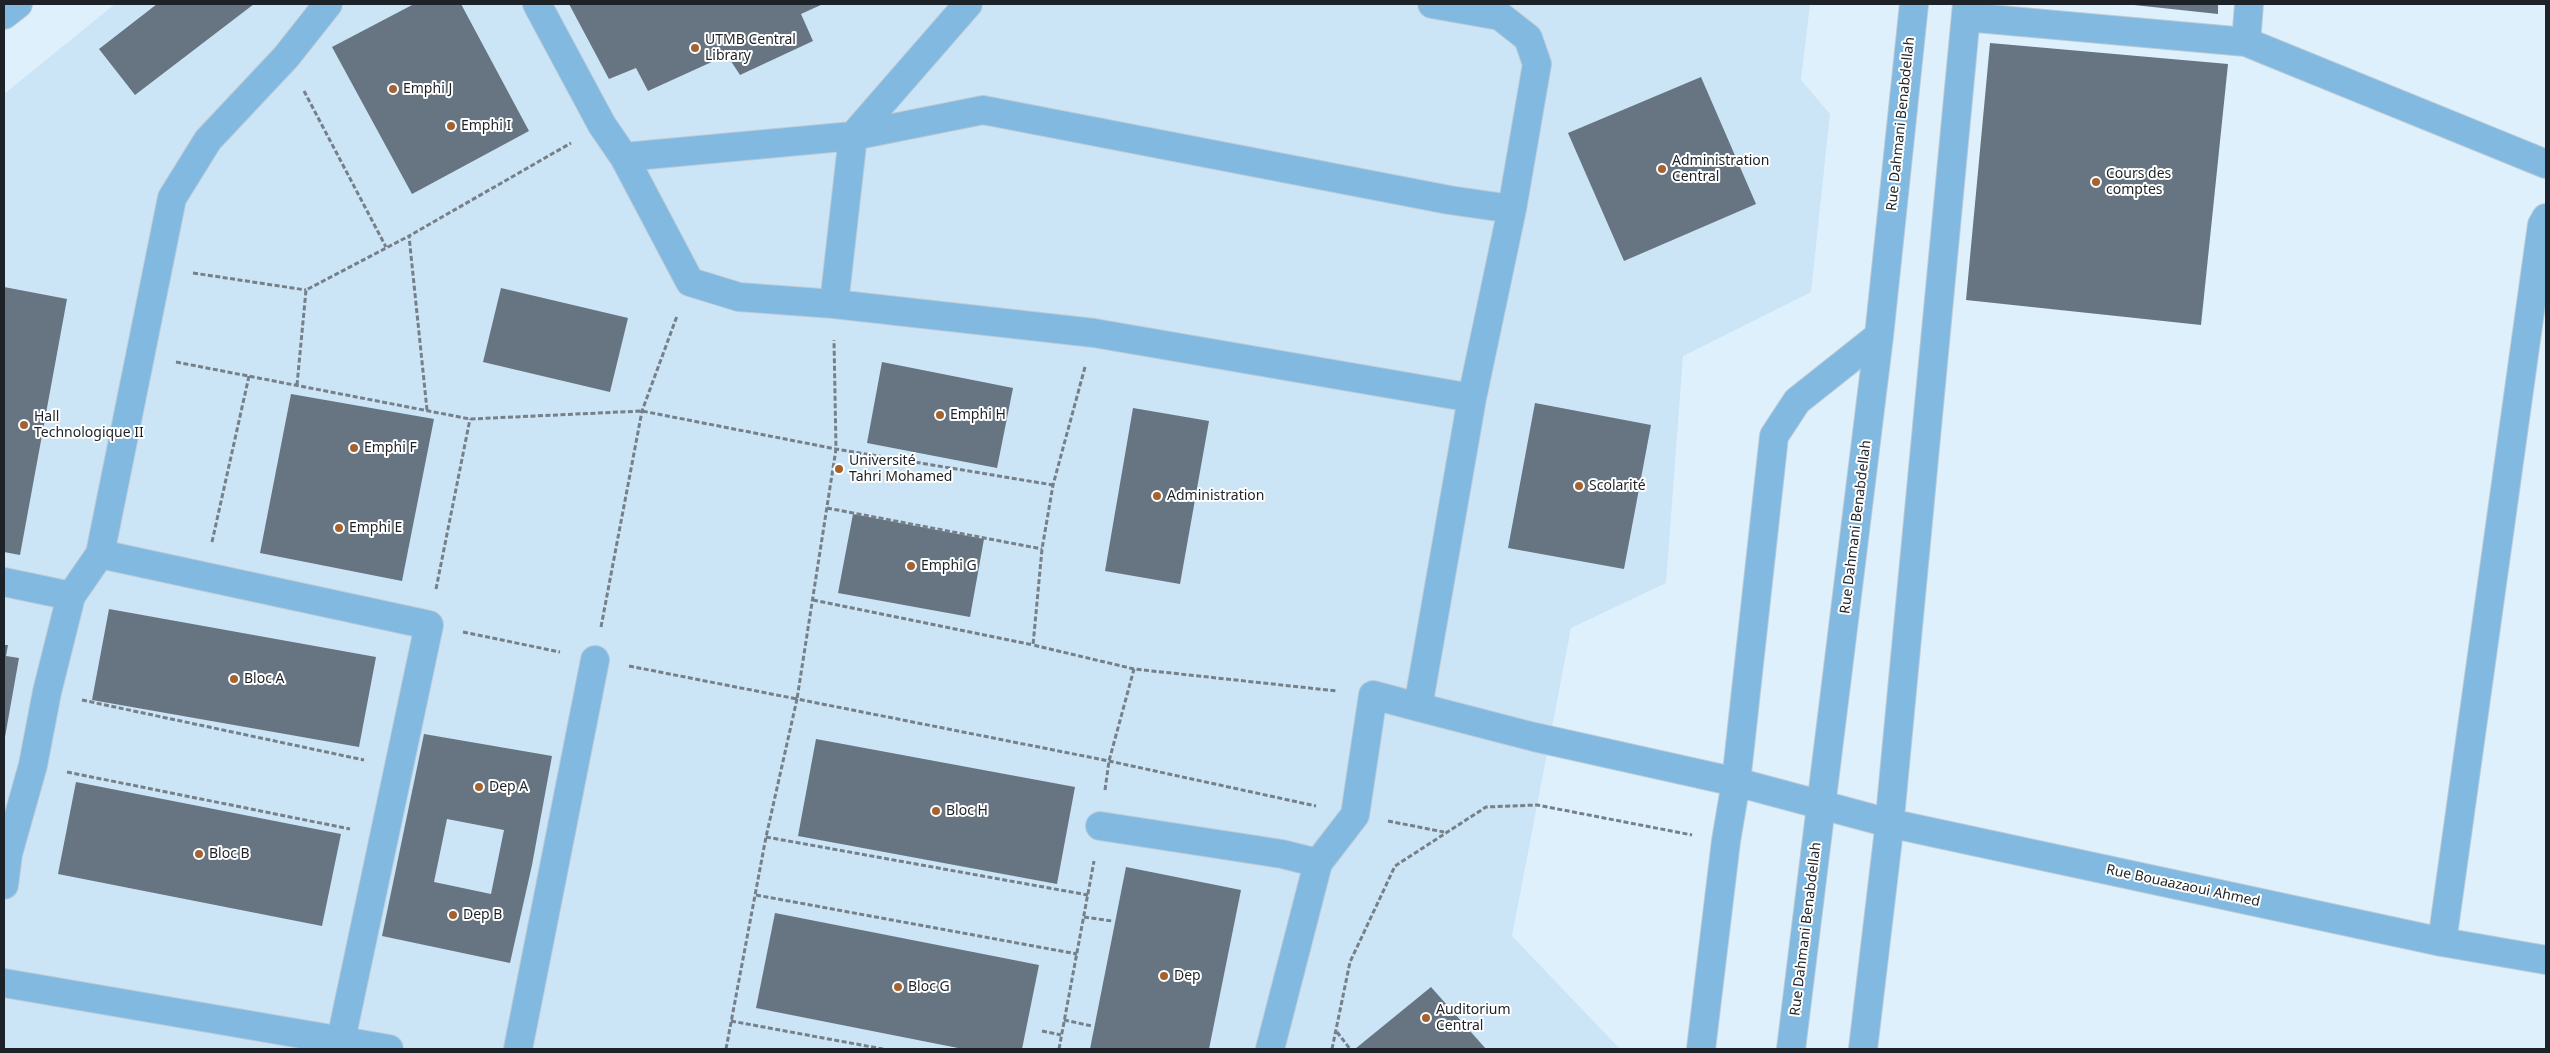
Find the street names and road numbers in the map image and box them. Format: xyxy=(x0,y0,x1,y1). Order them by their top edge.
street label: Rue Dahmani Benabdellah xyxy=(1884,36,1918,212)
street label: Rue Dahmani Benabdellah xyxy=(1837,439,1875,615)
street label: Rue Dahmani Benabdellah xyxy=(1787,841,1825,1017)
street label: Rue Bouaazaoui Ahmed xyxy=(2105,861,2261,911)

